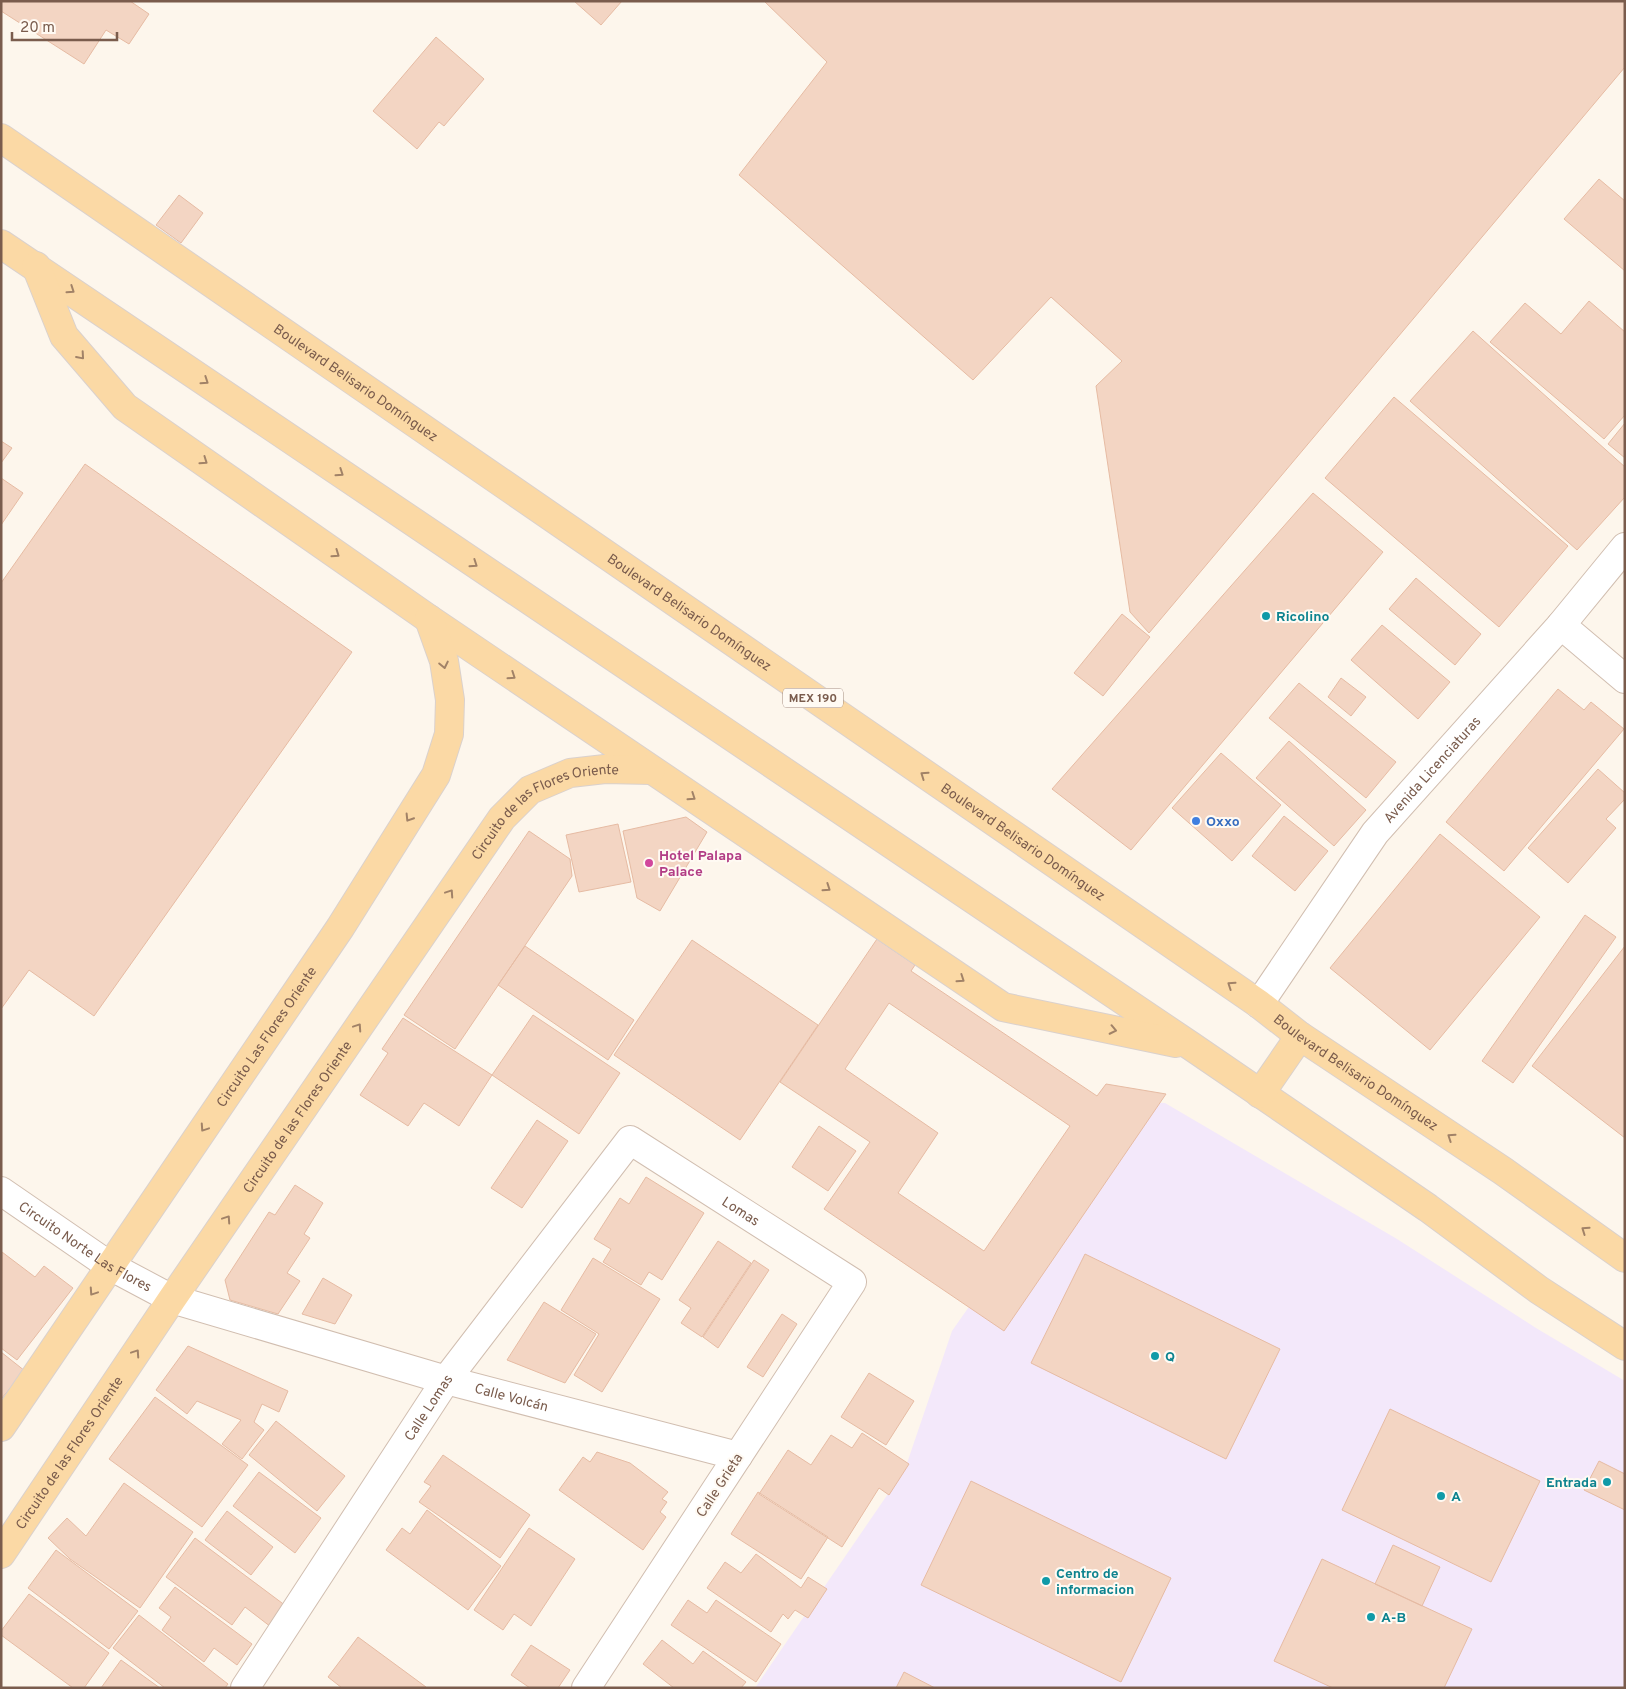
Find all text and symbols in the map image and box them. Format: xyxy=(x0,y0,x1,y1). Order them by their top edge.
scale bar xyxy=(12,10,118,42)
text: 20 m xyxy=(20,19,55,38)
one-way arrow xyxy=(65,284,75,293)
street label: Boulevard Belisario Domínguez xyxy=(270,321,441,446)
one-way arrow xyxy=(75,350,84,359)
one-way arrow xyxy=(200,375,209,385)
one-way arrow xyxy=(198,454,207,464)
one-way arrow xyxy=(335,466,344,476)
one-way arrow xyxy=(331,548,340,557)
street label: Boulevard Belisario Domínguez xyxy=(603,551,774,676)
one-way arrow xyxy=(469,558,478,567)
place label: Ricolino xyxy=(1276,609,1329,626)
marker: Ricolino xyxy=(1260,610,1272,622)
one-way arrow xyxy=(439,661,449,670)
one-way arrow xyxy=(507,670,516,679)
road number: MEX 190 xyxy=(783,688,843,708)
street label: Avenida Licenciaturas xyxy=(1381,713,1485,827)
street label: Circuito de las Flores Oriente xyxy=(469,762,619,864)
one-way arrow xyxy=(920,772,930,781)
street label: Boulevard Belisario Domínguez xyxy=(937,780,1108,905)
one-way arrow xyxy=(686,791,695,801)
one-way arrow xyxy=(406,812,416,821)
place label: Oxxo xyxy=(1206,814,1240,831)
marker: Oxxo xyxy=(1190,815,1202,827)
place label: Hotel Palapa Palace xyxy=(659,848,742,881)
marker: Hotel Palapa Palace xyxy=(643,857,655,869)
one-way arrow xyxy=(821,882,830,891)
one-way arrow xyxy=(444,889,453,899)
street label: Circuito Las Flores Oriente xyxy=(214,964,321,1111)
one-way arrow xyxy=(956,973,965,982)
one-way arrow xyxy=(1227,982,1237,991)
street label: Boulevard Belisario Domínguez xyxy=(1269,1011,1441,1135)
one-way arrow xyxy=(352,1023,361,1033)
one-way arrow xyxy=(1109,1024,1118,1035)
street label: Circuito de las Flores Oriente xyxy=(240,1038,356,1197)
one-way arrow xyxy=(201,1122,210,1132)
one-way arrow xyxy=(1448,1134,1457,1143)
street label: Lomas xyxy=(718,1194,762,1231)
street label: Circuito Norte Las Flores xyxy=(15,1199,154,1297)
one-way arrow xyxy=(221,1215,230,1225)
one-way arrow xyxy=(1581,1227,1591,1236)
one-way arrow xyxy=(90,1286,99,1295)
one-way arrow xyxy=(129,1349,139,1358)
place label: Q xyxy=(1165,1349,1175,1366)
marker: Q xyxy=(1149,1350,1161,1362)
street label: Calle Lomas xyxy=(401,1372,457,1445)
street label: Circuito de las Flores Oriente xyxy=(13,1374,128,1533)
street label: Calle Volcán xyxy=(472,1381,550,1416)
street label: Calle Grieta xyxy=(693,1451,747,1521)
place label: Entrada xyxy=(1546,1475,1597,1492)
marker: Entrada xyxy=(1601,1476,1613,1488)
place label: A xyxy=(1451,1489,1461,1506)
marker: A xyxy=(1435,1490,1447,1502)
place label: Centro de informacion xyxy=(1056,1566,1134,1599)
marker: Centro de informacion xyxy=(1040,1575,1052,1587)
place label: A-B xyxy=(1381,1610,1406,1627)
marker: A-B xyxy=(1365,1611,1377,1623)

